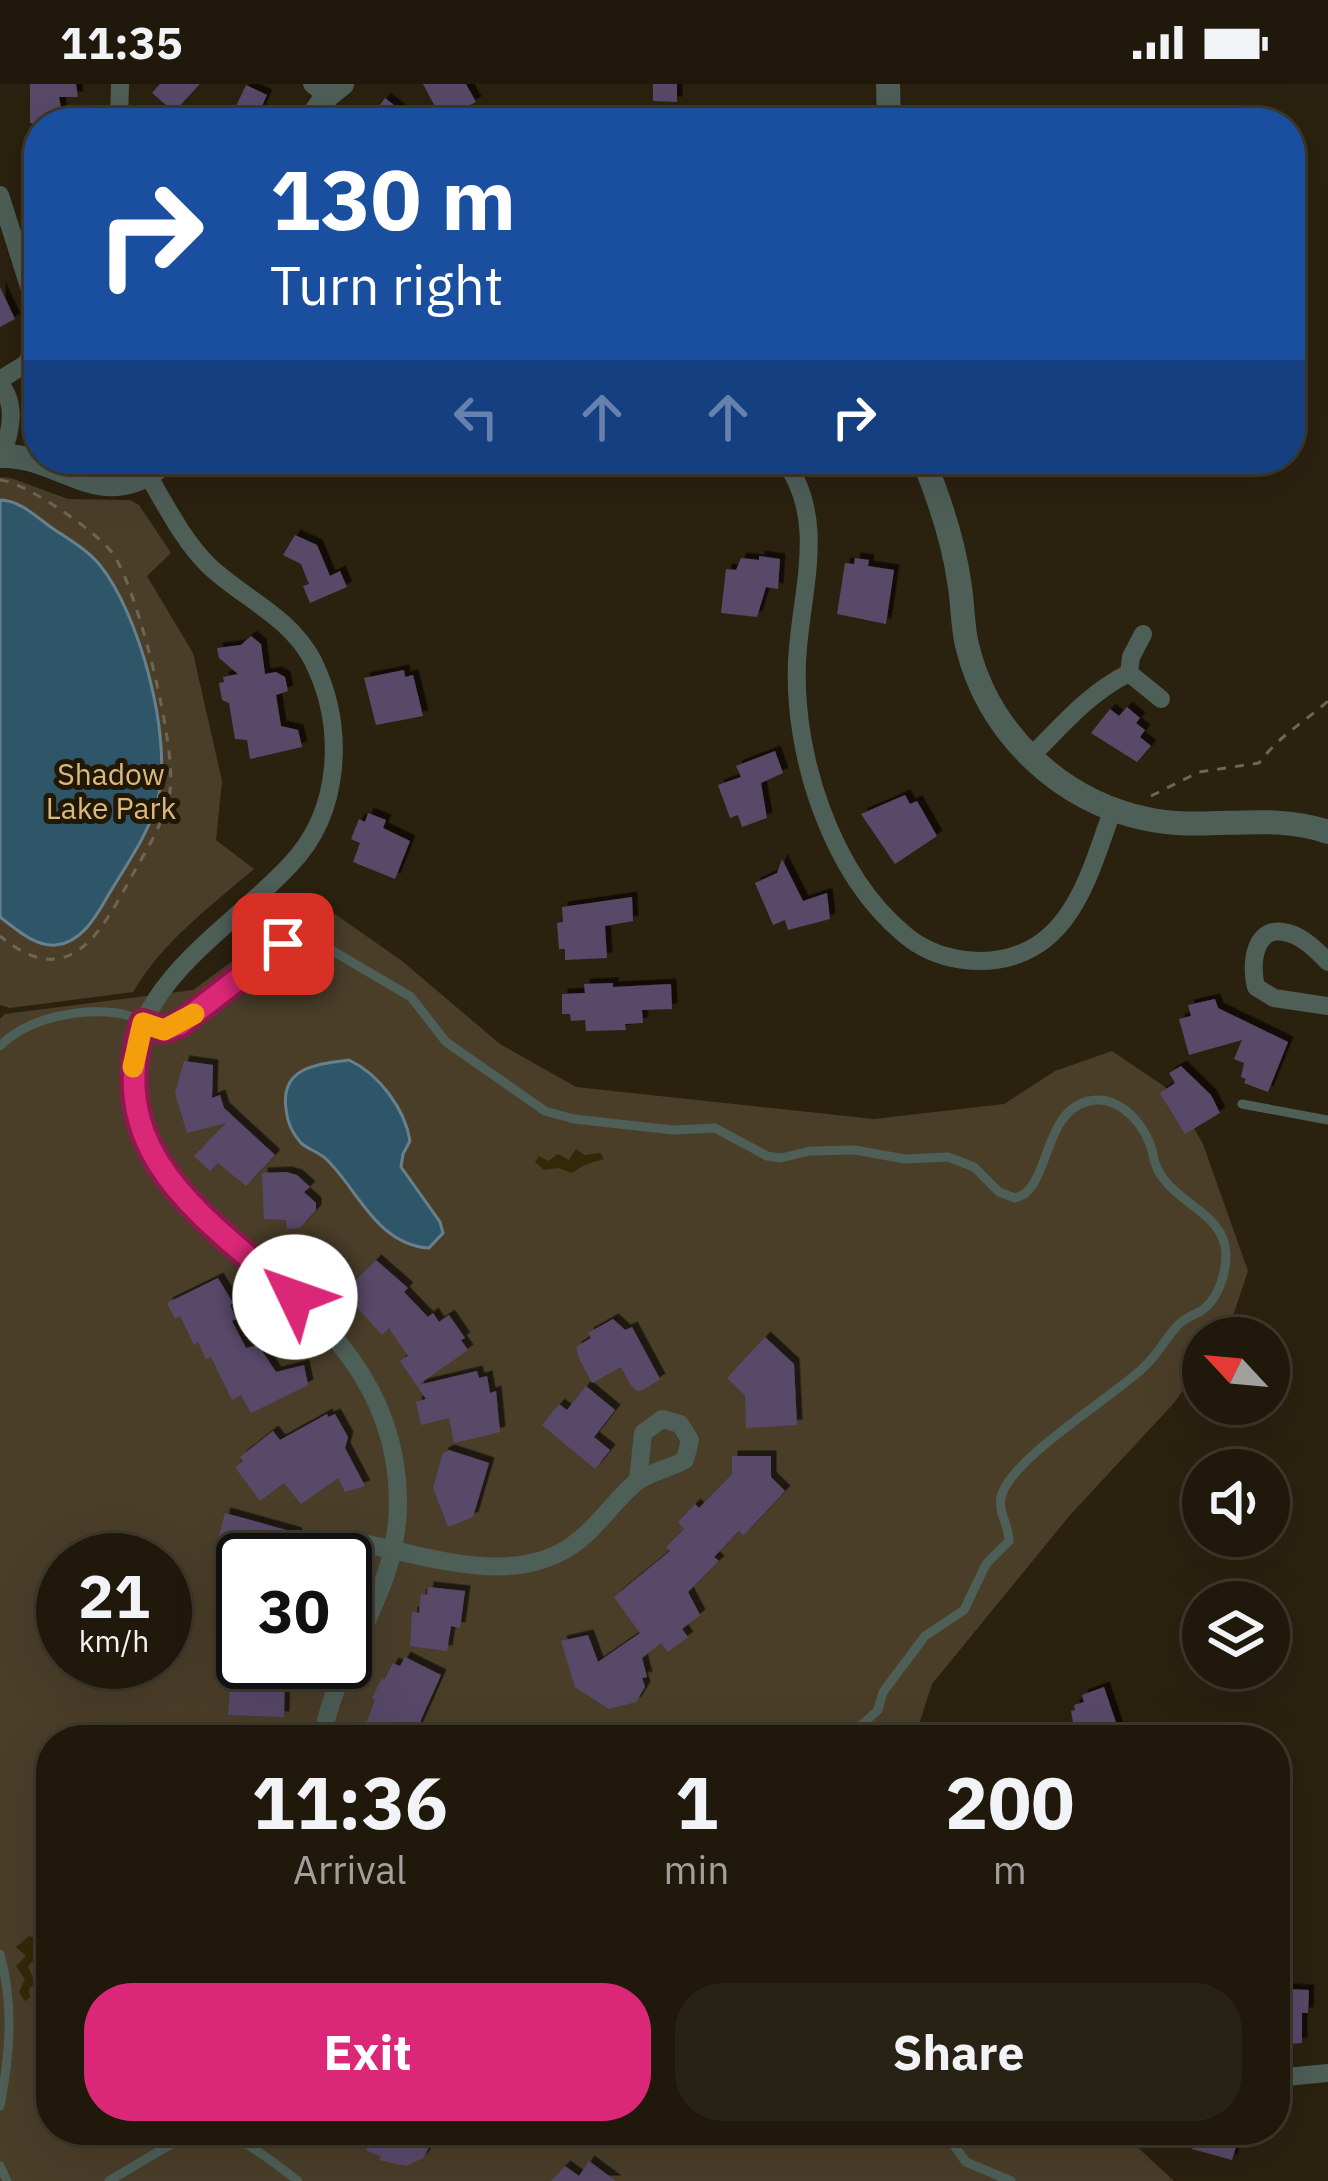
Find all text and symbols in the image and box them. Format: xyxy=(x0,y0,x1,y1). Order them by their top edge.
text: 11:35 xyxy=(60,13,183,71)
text: 130 m xyxy=(270,144,516,253)
icon: right xyxy=(72,156,228,312)
text: Turn right xyxy=(270,250,504,320)
icon: left xyxy=(443,384,509,450)
icon: ahead xyxy=(569,384,635,450)
icon: ahead xyxy=(695,384,761,450)
icon: right xyxy=(821,384,887,450)
park label: Shadow Lake Park xyxy=(46,754,176,827)
pin xyxy=(232,893,334,995)
icon: arrive xyxy=(250,911,316,977)
position arrow xyxy=(232,1234,358,1360)
north arrow xyxy=(1182,1317,1290,1425)
map controls xyxy=(1182,1317,1290,1689)
button: sound xyxy=(1182,1449,1290,1557)
speed limit sign: 30 xyxy=(216,1533,372,1689)
text: 21 xyxy=(78,1556,150,1635)
button: layers xyxy=(1182,1581,1290,1689)
text: km/h xyxy=(79,1621,149,1660)
text: 11:36 xyxy=(251,1755,448,1849)
text: 1 xyxy=(675,1755,718,1849)
text: 200 xyxy=(945,1755,1075,1849)
text: Arrival xyxy=(293,1844,407,1895)
text: min xyxy=(664,1844,729,1895)
text: m xyxy=(993,1844,1027,1895)
button: Exit xyxy=(84,1983,651,2121)
button: Share xyxy=(675,1983,1242,2121)

